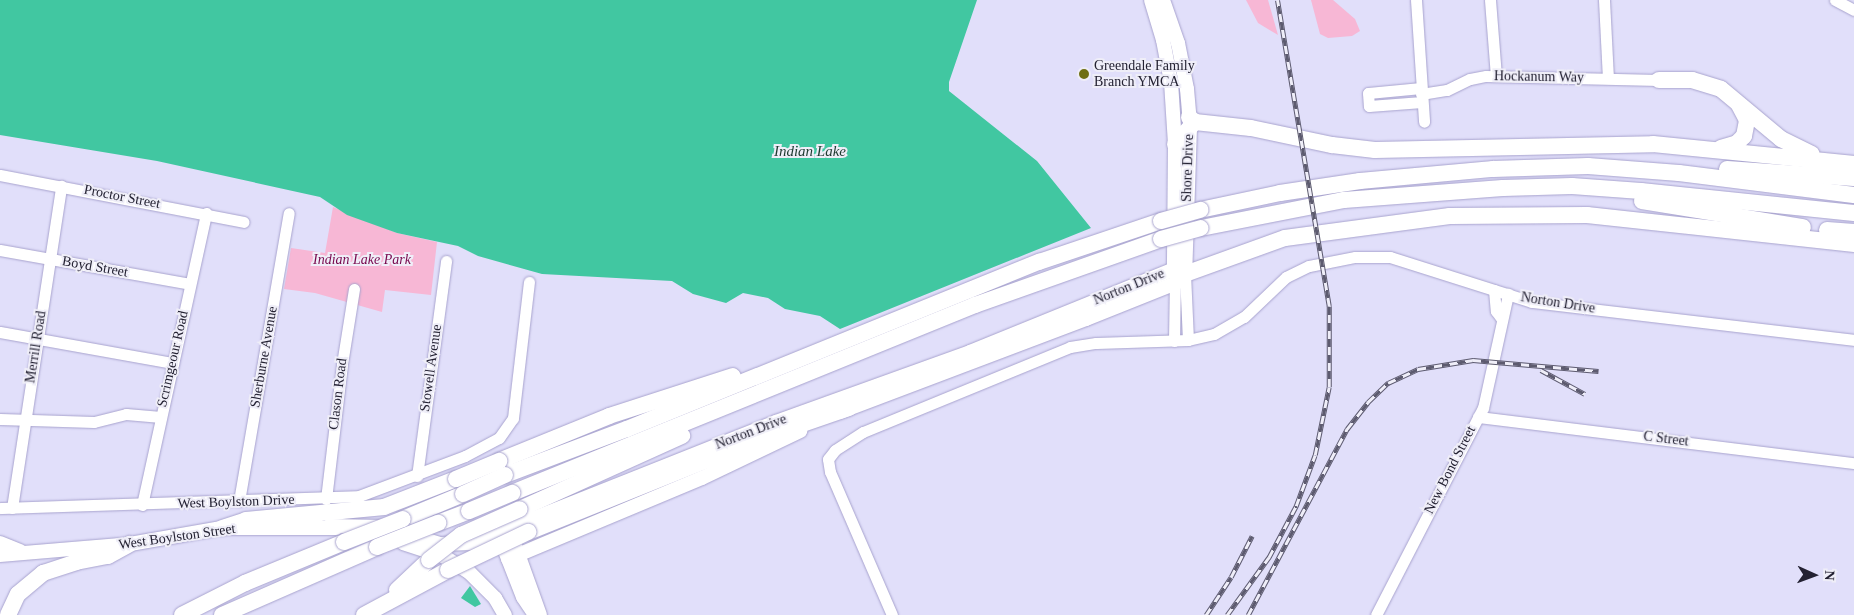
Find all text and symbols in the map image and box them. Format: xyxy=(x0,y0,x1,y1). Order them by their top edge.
place label: Greendale Family Branch YMCA xyxy=(1094,58,1195,90)
marker: Greendale Family Branch YMCA xyxy=(1078,68,1090,80)
street label: Hockanum Way xyxy=(1494,68,1584,86)
street label: Shore Drive xyxy=(1178,134,1198,202)
water label: Indian Lake xyxy=(774,143,846,161)
street label: Proctor Street xyxy=(82,181,162,213)
park label: Indian Lake Park xyxy=(313,252,411,268)
street label: Boyd Street xyxy=(61,253,129,281)
street label: Norton Drive xyxy=(1091,265,1167,309)
street label: Norton Drive xyxy=(1520,289,1596,317)
street label: Sherburne Avenue xyxy=(247,305,281,409)
street label: Scrimgeour Road xyxy=(154,309,192,409)
street label: Merrill Road xyxy=(22,310,50,384)
street label: Stowell Avenue xyxy=(417,323,445,413)
street label: Clason Road xyxy=(325,357,351,431)
street label: Norton Drive xyxy=(713,411,789,453)
street label: New Bond Street xyxy=(1421,423,1479,517)
street label: C Street xyxy=(1642,428,1690,450)
street label: West Boylston Drive xyxy=(177,492,295,512)
street label: West Boylston Street xyxy=(117,520,237,554)
north arrow xyxy=(1789,550,1839,600)
text: N xyxy=(1822,570,1837,581)

